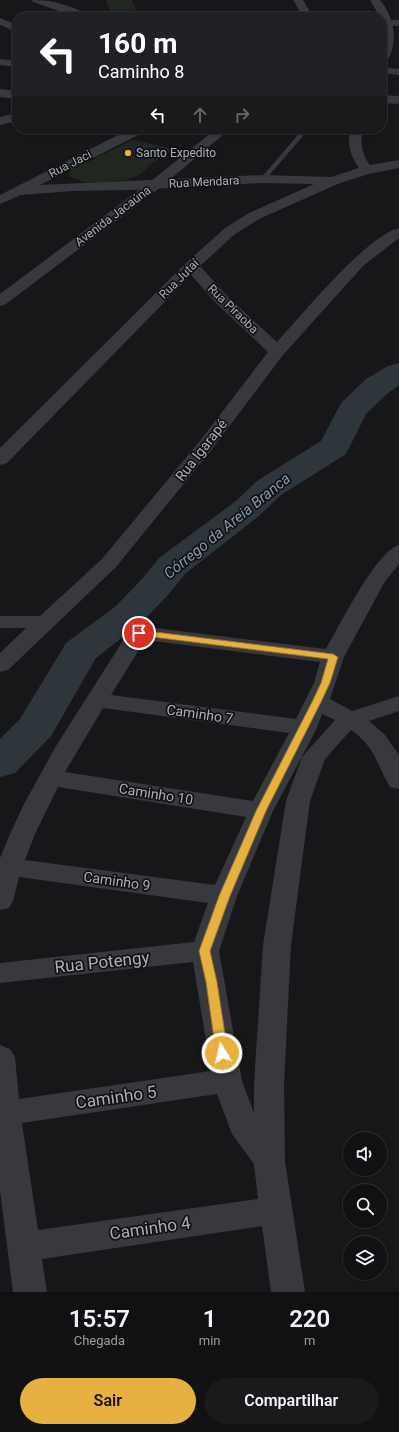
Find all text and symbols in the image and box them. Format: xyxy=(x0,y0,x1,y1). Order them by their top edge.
text: 160 m xyxy=(98,27,177,60)
icon: left xyxy=(32,28,84,80)
text: Caminho 8 xyxy=(98,61,184,82)
icon: left xyxy=(147,104,169,126)
icon: ahead xyxy=(189,104,211,126)
icon: right xyxy=(231,104,253,126)
place label: Santo Expedito xyxy=(136,146,216,160)
street label: Rua Jaci xyxy=(46,147,94,181)
marker: Santo Expedito xyxy=(123,148,133,158)
street label: Rua Mendara xyxy=(168,173,240,191)
street label: Avenida Jacaúna xyxy=(72,183,154,249)
street label: Rua Jutaí xyxy=(156,256,202,302)
street label: Rua Piraoba xyxy=(205,282,261,336)
street label: Rua Igarapé xyxy=(172,416,230,484)
water label: Córrego da Areia Branca xyxy=(160,469,294,583)
pin xyxy=(122,616,156,650)
icon: arrive xyxy=(128,622,150,644)
street label: Caminho 7 xyxy=(166,701,235,727)
street label: Caminho 10 xyxy=(118,780,194,808)
street label: Caminho 9 xyxy=(83,868,151,894)
street label: Rua Potengy xyxy=(54,947,150,977)
position arrow xyxy=(201,1032,243,1074)
street label: Caminho 5 xyxy=(74,1081,158,1113)
map controls xyxy=(343,1132,387,1280)
button: sound xyxy=(343,1132,387,1176)
button: search xyxy=(343,1184,387,1228)
street label: Caminho 4 xyxy=(108,1212,192,1244)
button: layers xyxy=(343,1236,387,1280)
text: 15:57 xyxy=(69,1305,130,1333)
text: 1 xyxy=(203,1305,216,1333)
text: 220 xyxy=(289,1305,330,1333)
text: Chegada xyxy=(74,1333,125,1348)
text: min xyxy=(199,1333,220,1348)
text: m xyxy=(304,1333,315,1348)
button: Sair xyxy=(20,1378,196,1424)
button: Compartilhar xyxy=(204,1378,379,1424)

